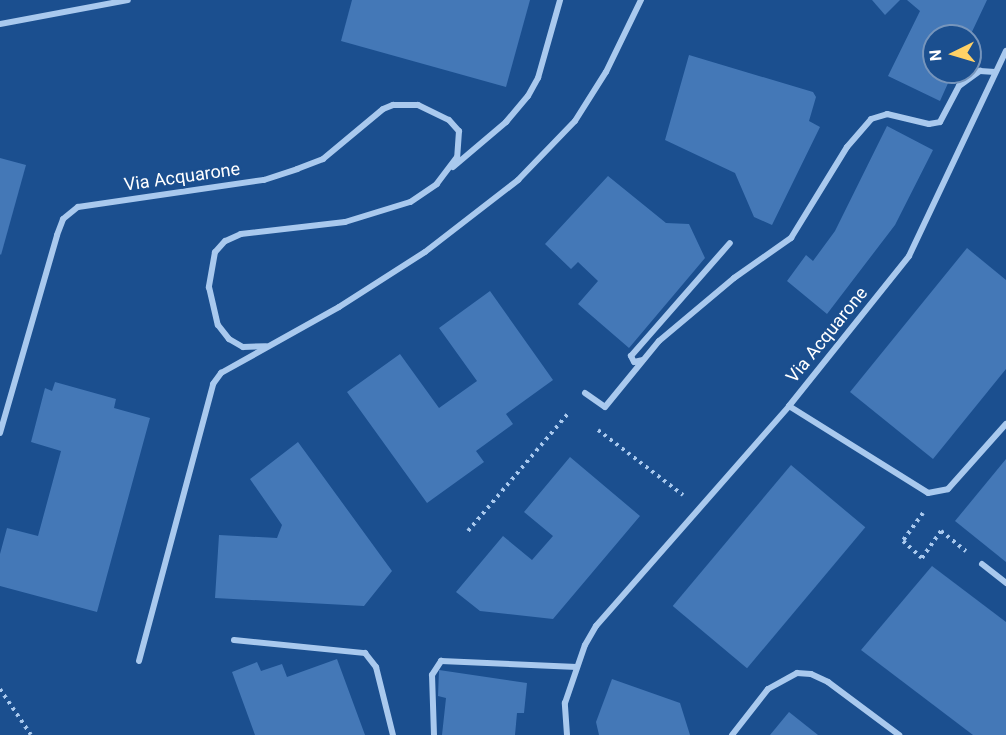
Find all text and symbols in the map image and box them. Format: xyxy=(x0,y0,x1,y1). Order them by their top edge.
north arrow xyxy=(922,24,982,84)
text: N xyxy=(926,49,946,62)
street label: Via Acquarone xyxy=(123,158,241,196)
street label: Via Acquarone xyxy=(782,283,872,387)

